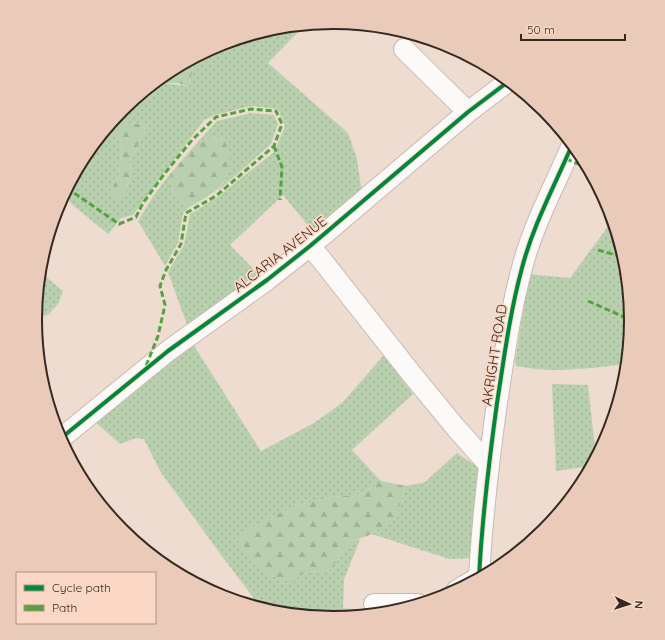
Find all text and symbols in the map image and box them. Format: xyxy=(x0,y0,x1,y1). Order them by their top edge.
scale bar xyxy=(521,16,625,42)
text: 50 m xyxy=(527,22,555,37)
street label: ALCARIA AVENUE xyxy=(230,212,330,296)
street label: AKRIGHT ROAD xyxy=(477,303,511,407)
legend xyxy=(16,572,156,624)
text: Cycle path xyxy=(52,580,111,595)
north arrow xyxy=(609,584,649,624)
text: Path xyxy=(52,600,77,615)
text: N xyxy=(632,600,646,609)

